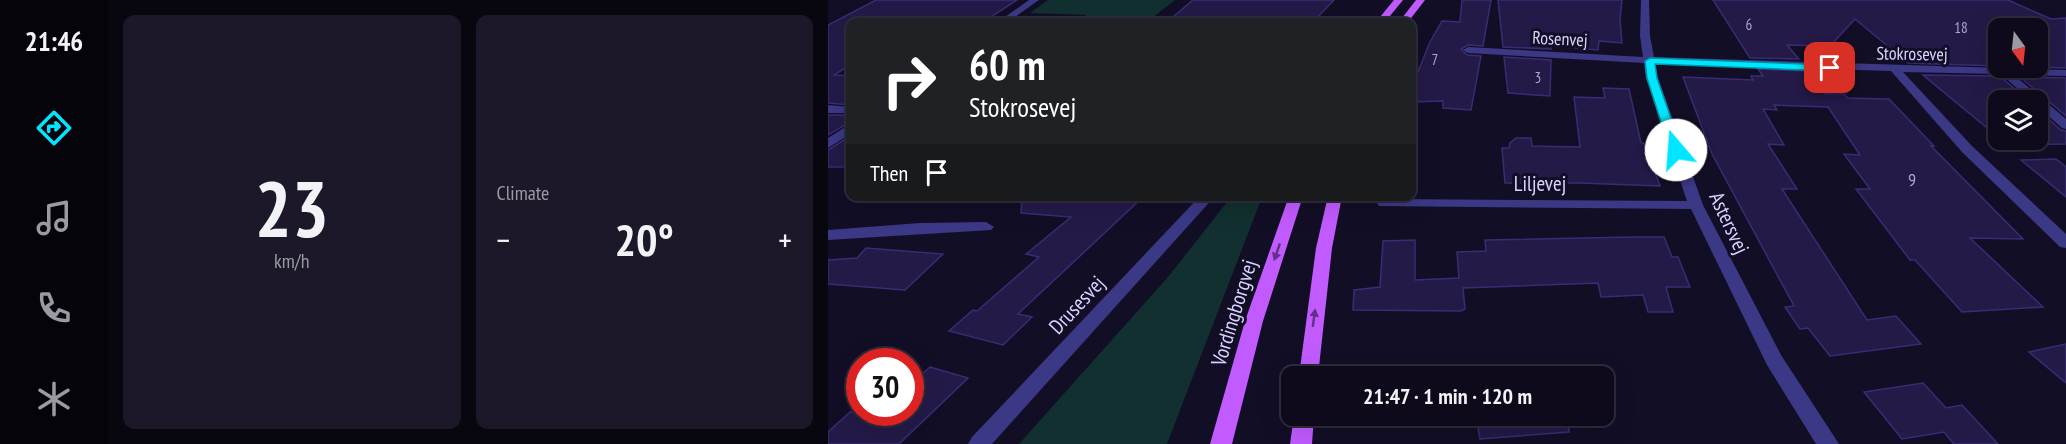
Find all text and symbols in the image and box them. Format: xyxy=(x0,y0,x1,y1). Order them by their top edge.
house number: 6 xyxy=(1746,15,1753,34)
house number: 18 xyxy=(1954,18,1968,37)
north arrow xyxy=(1988,18,2048,78)
map controls xyxy=(1988,18,2048,150)
text: 21:46 xyxy=(25,24,83,58)
street label: Rosenvej xyxy=(1532,26,1588,51)
text: 60 m xyxy=(969,37,1046,92)
street label: Stokrosevej xyxy=(1876,41,1948,66)
icon: right xyxy=(870,42,948,120)
pin xyxy=(1804,42,1855,93)
house number: 7 xyxy=(1432,50,1438,69)
icon: arrive xyxy=(1813,51,1846,84)
house number: 3 xyxy=(1535,68,1541,87)
text: Stokrosevej xyxy=(969,90,1076,124)
button: layers xyxy=(1988,90,2048,150)
icon: directions xyxy=(33,107,75,149)
position arrow xyxy=(1644,118,1708,182)
icon: arrive xyxy=(920,156,953,189)
text: 23 xyxy=(254,158,329,259)
text: Then xyxy=(870,159,908,187)
house number: 9 xyxy=(1908,168,1916,191)
street label: Liljevej xyxy=(1514,170,1566,197)
text: Climate xyxy=(497,180,549,206)
street label: Astersvej xyxy=(1703,187,1756,258)
icon: music xyxy=(33,197,75,239)
text: 20° xyxy=(615,210,674,268)
text: − xyxy=(497,218,510,261)
text: + xyxy=(778,218,792,261)
one-way arrow xyxy=(1272,243,1282,261)
text: km/h xyxy=(274,248,309,274)
street label: Vordingborgvej xyxy=(1204,256,1262,370)
street label: Drusesvej xyxy=(1043,270,1110,340)
icon: phone xyxy=(33,287,75,329)
one-way arrow xyxy=(1310,309,1319,328)
speed limit sign: 30 xyxy=(846,348,924,426)
icon: climate xyxy=(33,378,75,420)
text: 21:47 · 1 min · 120 m xyxy=(1363,382,1532,410)

